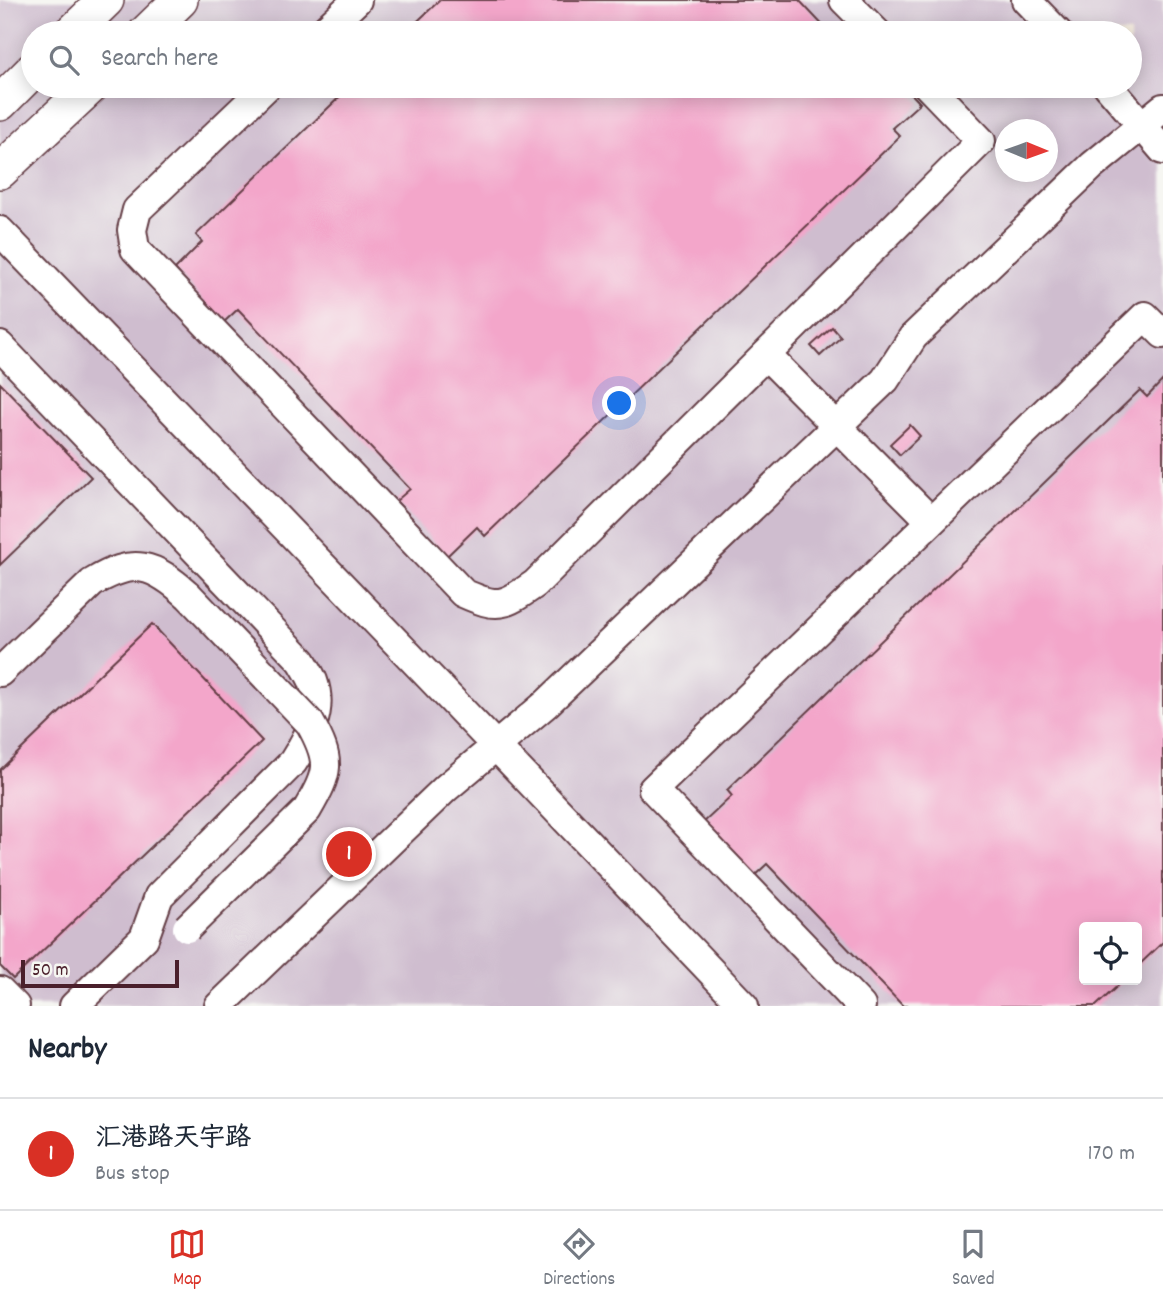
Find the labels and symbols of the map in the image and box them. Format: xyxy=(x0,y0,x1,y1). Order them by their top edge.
north arrow xyxy=(995,119,1058,182)
your location xyxy=(602,386,636,420)
pin: 1 xyxy=(326,828,372,880)
scale bar xyxy=(21,957,178,989)

